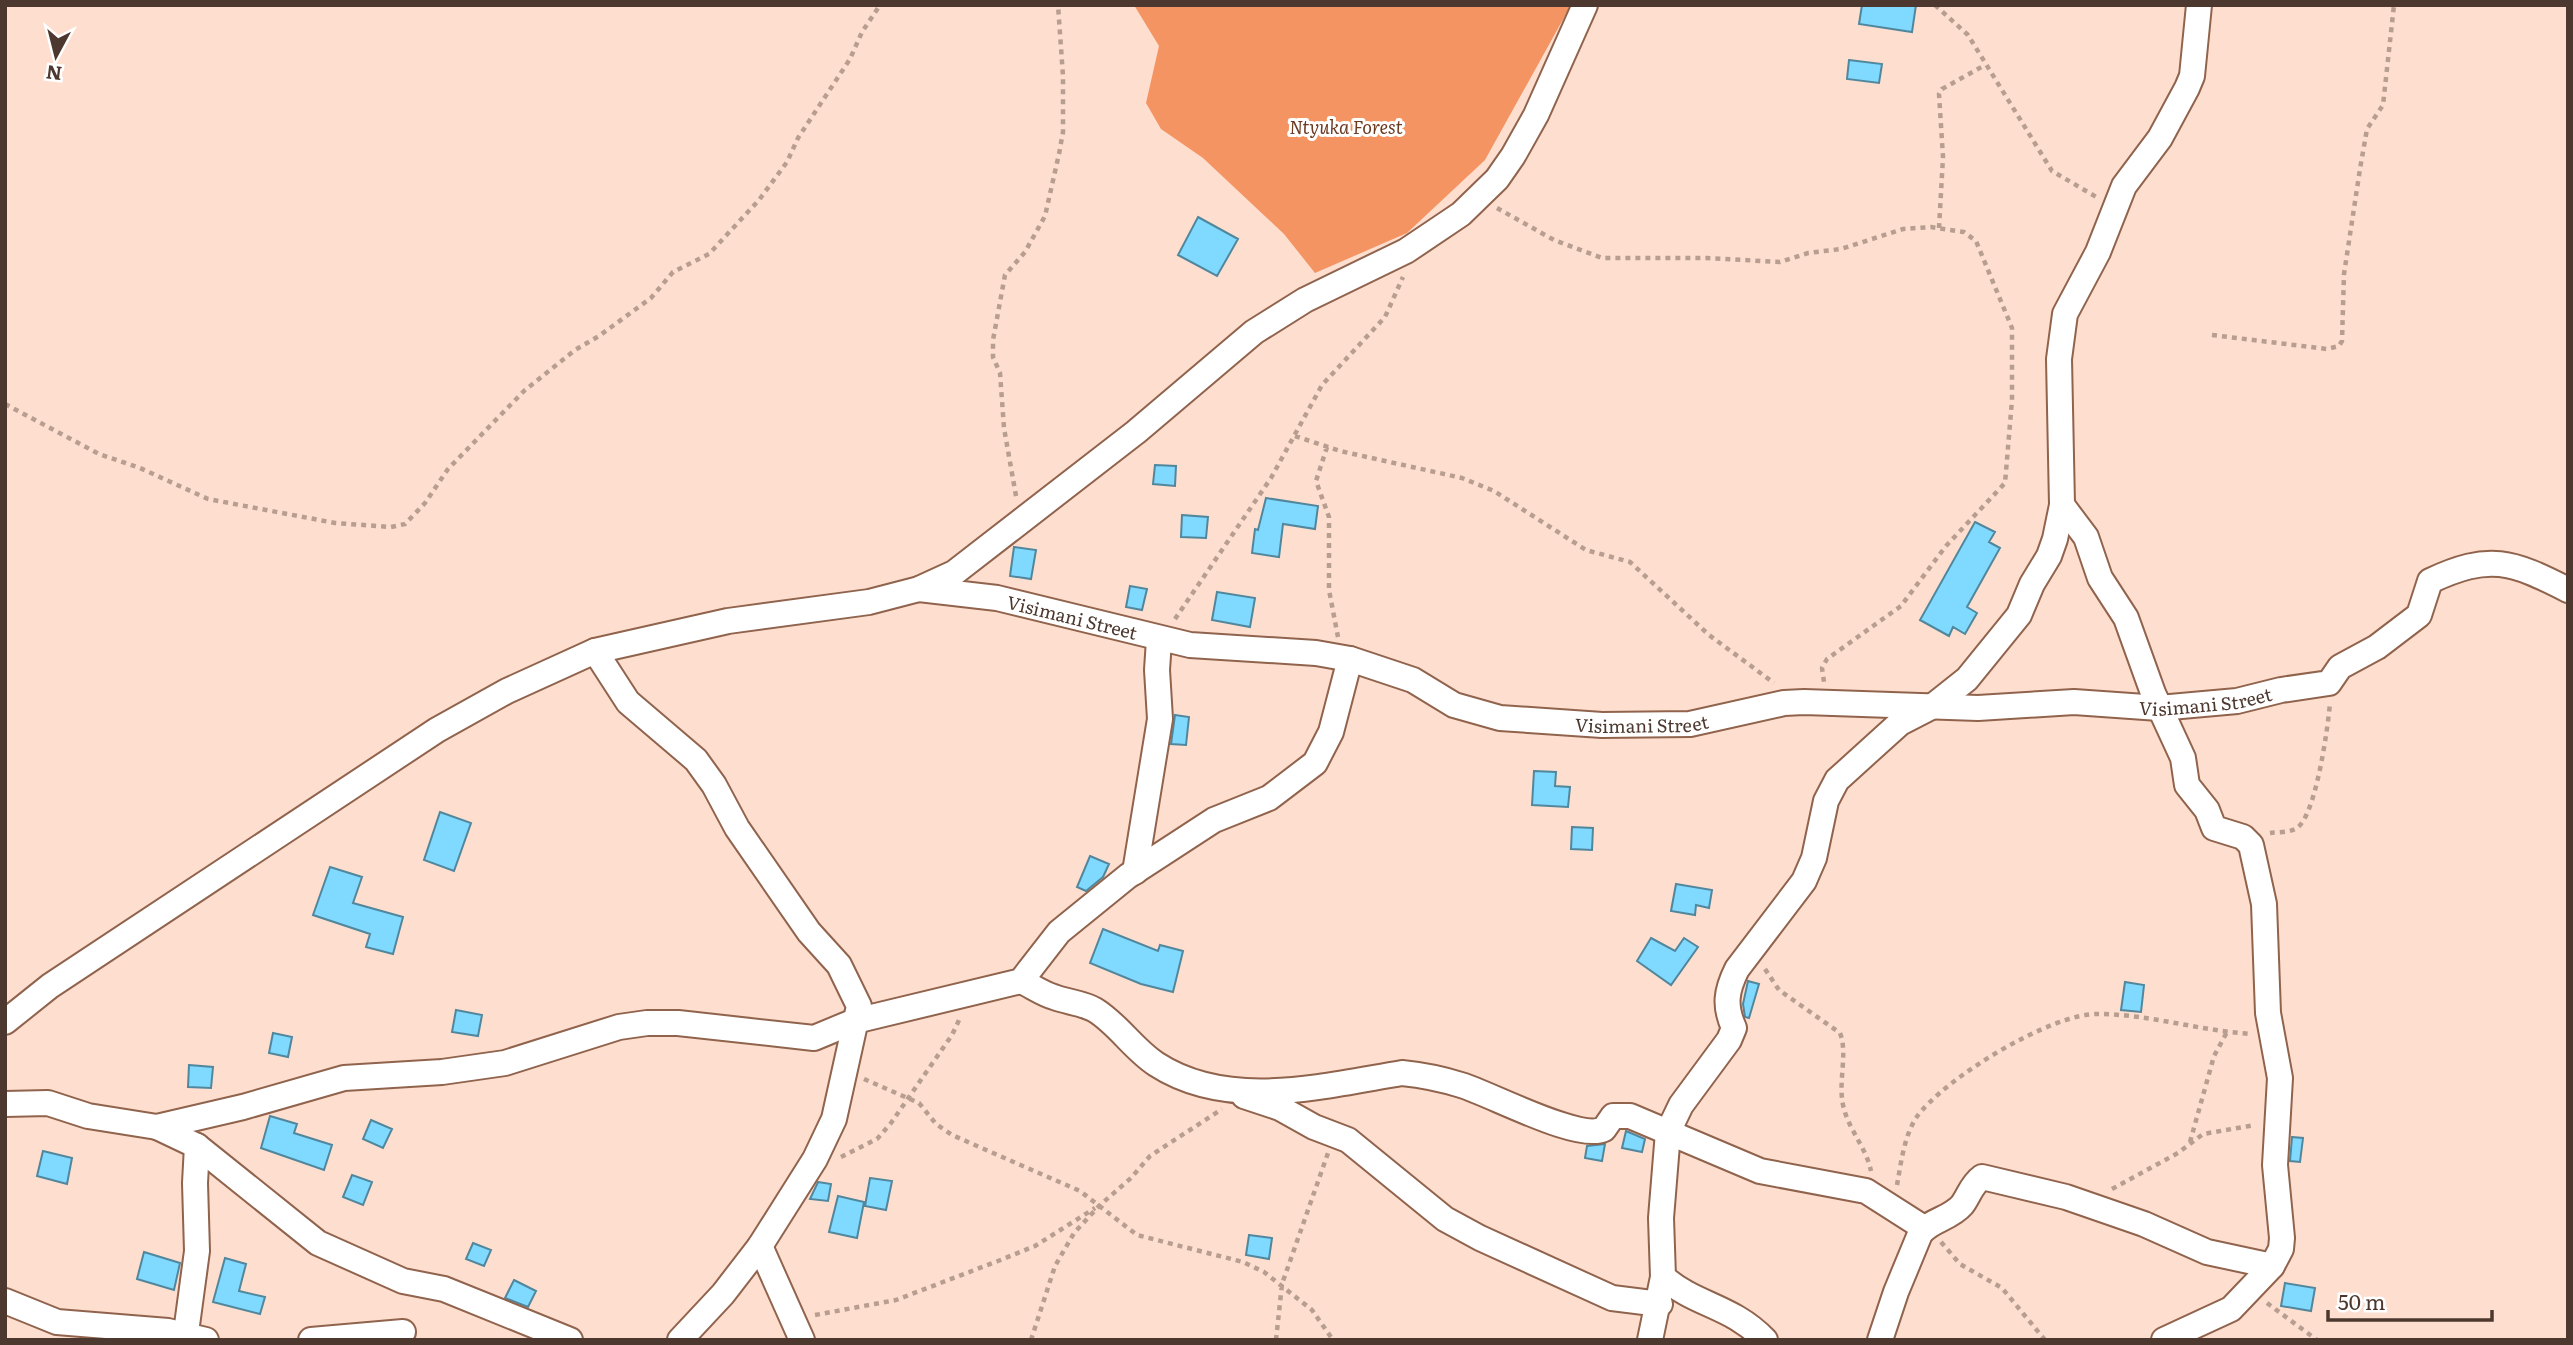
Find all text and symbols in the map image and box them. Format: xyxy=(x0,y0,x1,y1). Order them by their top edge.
north arrow xyxy=(21,21,91,91)
text: N xyxy=(44,59,63,89)
park label: Ntyuka Forest xyxy=(1289,113,1403,140)
street label: Visimani Street xyxy=(1004,587,1141,645)
street label: Visimani Street xyxy=(2138,679,2275,722)
street label: Visimani Street xyxy=(1574,707,1711,738)
scale bar xyxy=(2328,1278,2492,1322)
text: 50 m xyxy=(2338,1285,2385,1316)

